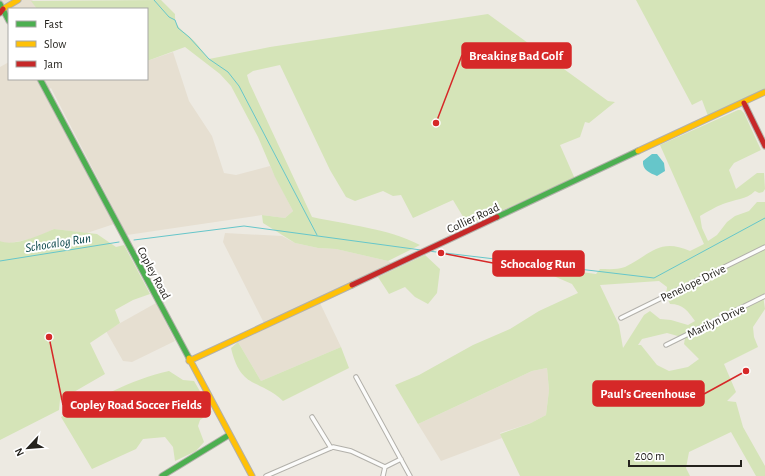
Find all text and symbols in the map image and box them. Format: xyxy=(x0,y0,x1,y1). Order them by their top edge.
legend xyxy=(8,8,148,80)
text: Fast xyxy=(44,18,63,30)
text: Slow xyxy=(44,38,66,50)
callout: Breaking Bad Golf xyxy=(462,43,571,68)
text: Breaking Bad Golf xyxy=(469,50,565,63)
text: Jam xyxy=(44,58,63,70)
street label: Collier Road xyxy=(445,201,501,235)
water label: Schocalog Run xyxy=(24,232,92,255)
street label: Copley Road xyxy=(134,245,173,302)
callout: Schocalog Run xyxy=(493,251,584,276)
text: Schocalog Run xyxy=(500,258,576,271)
street label: Penelope Drive xyxy=(659,262,727,304)
street label: Marilyn Drive xyxy=(685,302,747,341)
callout: Paul's Greenhouse xyxy=(593,381,704,406)
text: Paul's Greenhouse xyxy=(600,388,696,401)
callout: Copley Road Soccer Fields xyxy=(63,392,210,417)
text: Copley Road Soccer Fields xyxy=(70,399,202,412)
north arrow xyxy=(8,428,48,468)
scale bar xyxy=(629,442,741,468)
text: N xyxy=(13,446,26,458)
text: 200 m xyxy=(635,450,665,462)

